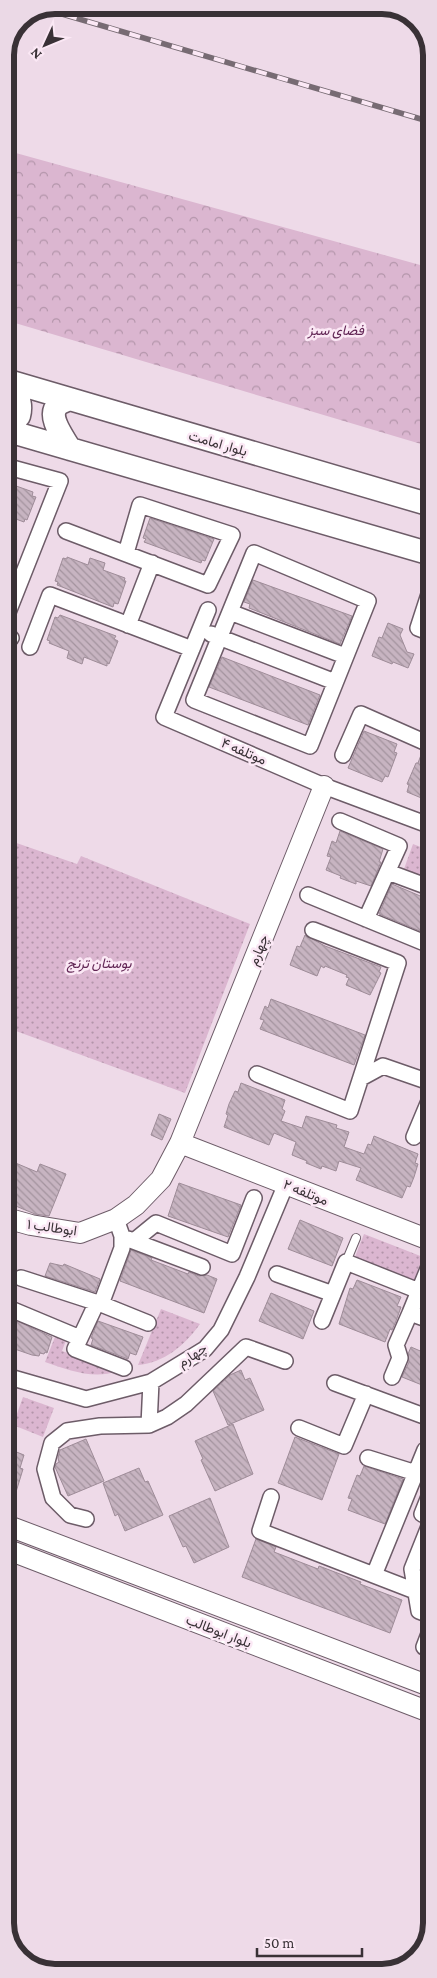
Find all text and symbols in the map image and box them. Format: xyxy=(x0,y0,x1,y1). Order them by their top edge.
north arrow xyxy=(20,20,70,70)
text: N xyxy=(26,45,45,63)
park label: فضای سبز xyxy=(307,322,365,339)
street label: بلوار امامت xyxy=(187,427,249,460)
street label: موتلفه ۴ xyxy=(219,734,269,769)
street label: چهارم xyxy=(245,932,273,969)
park label: بوستان ترنج xyxy=(67,955,132,973)
street label: موتلفه ۲ xyxy=(281,1176,331,1209)
street label: ابوطالب ۱ xyxy=(26,1216,78,1239)
street label: چهارم xyxy=(174,1339,211,1372)
street label: بلوار ابوطالب xyxy=(184,1611,254,1652)
scale bar xyxy=(257,1926,362,1958)
text: 50 m xyxy=(264,1935,294,1951)

